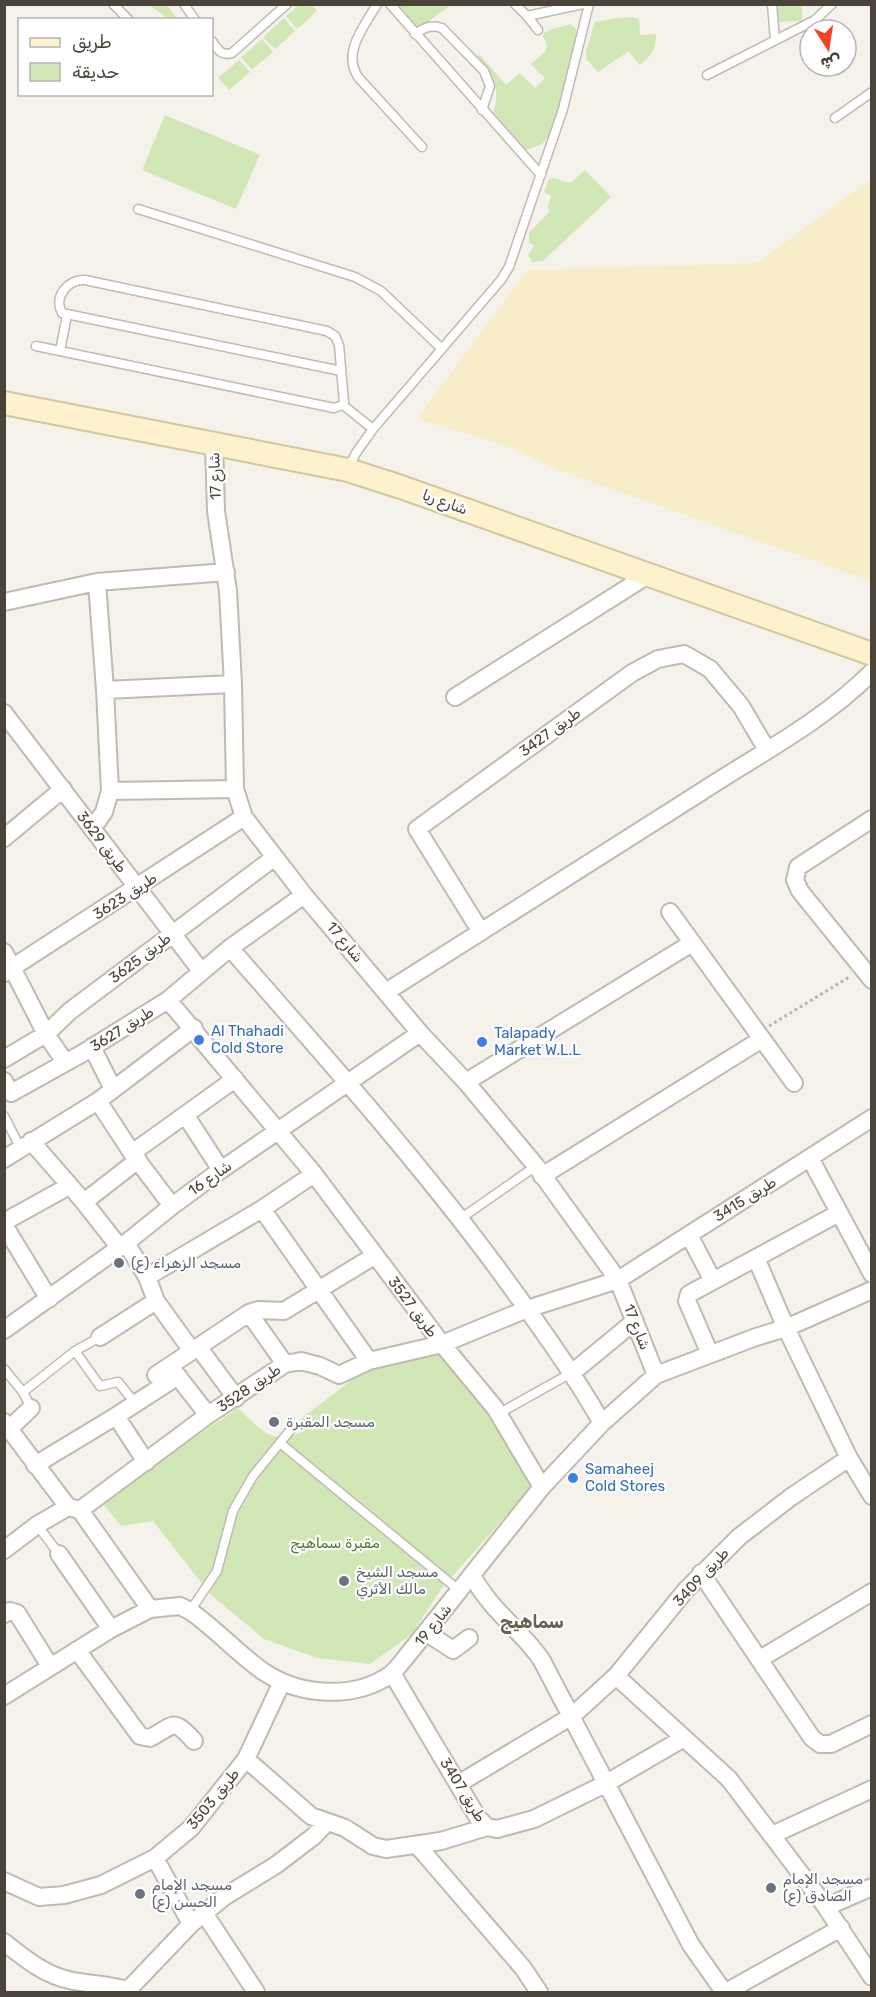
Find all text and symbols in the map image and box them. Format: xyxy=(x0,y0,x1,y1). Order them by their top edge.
legend xyxy=(18,18,213,96)
north arrow xyxy=(798,18,858,78)
text: طريق xyxy=(72,31,112,53)
text: ش xyxy=(819,51,843,74)
text: حديقة xyxy=(72,61,119,83)
street label: شارع 17 xyxy=(205,452,227,500)
street label: شارع ريا xyxy=(419,486,470,520)
street label: طريق 3427 xyxy=(516,704,584,760)
street label: طريق 3629 xyxy=(73,808,131,876)
street label: طريق 3623 xyxy=(90,869,160,923)
street label: شارع 17 xyxy=(321,918,367,967)
street label: طريق 3625 xyxy=(106,929,174,987)
street label: طريق 3627 xyxy=(87,1002,157,1056)
place label: Al Thahadi Cold Store xyxy=(211,1022,284,1057)
place label: Talapady Market W.L.L xyxy=(494,1024,581,1059)
marker: Al Thahadi Cold Store xyxy=(192,1033,206,1047)
marker: Talapady Market W.L.L xyxy=(475,1035,489,1049)
street label: شارع 16 xyxy=(185,1157,236,1201)
street label: طريق 3415 xyxy=(710,1173,780,1225)
place label: مسجد الزهراء (ع) xyxy=(131,1254,241,1274)
marker: مسجد الزهراء (ع) xyxy=(112,1256,126,1270)
street label: طريق 3527 xyxy=(384,1273,442,1341)
street label: شارع 17 xyxy=(618,1302,654,1353)
street label: طريق 3528 xyxy=(214,1360,284,1416)
place label: مسجد المقبرة xyxy=(286,1413,375,1431)
marker: مسجد المقبرة xyxy=(267,1415,281,1429)
place label: Samaheej Cold Stores xyxy=(585,1460,666,1495)
marker: Samaheej Cold Stores xyxy=(566,1471,580,1485)
park label: مقبرة سماهيج xyxy=(290,1534,380,1554)
street label: طريق 3409 xyxy=(669,1544,733,1610)
place label: مسجد الشيخ مالك الأثري xyxy=(356,1563,438,1599)
marker: مسجد الشيخ مالك الأثري xyxy=(337,1574,351,1588)
street label: شارع 19 xyxy=(411,1600,457,1651)
district label: سماهيج xyxy=(500,1611,564,1635)
street label: طريق 3407 xyxy=(436,1755,490,1825)
street label: طريق 3503 xyxy=(183,1765,243,1833)
place label: مسجد الإمام الصادق (ع) xyxy=(783,1870,863,1907)
place label: مسجد الإمام الحسن (ع) xyxy=(152,1876,232,1913)
marker: مسجد الإمام الصادق (ع) xyxy=(764,1881,778,1895)
marker: مسجد الإمام الحسن (ع) xyxy=(133,1887,147,1901)

